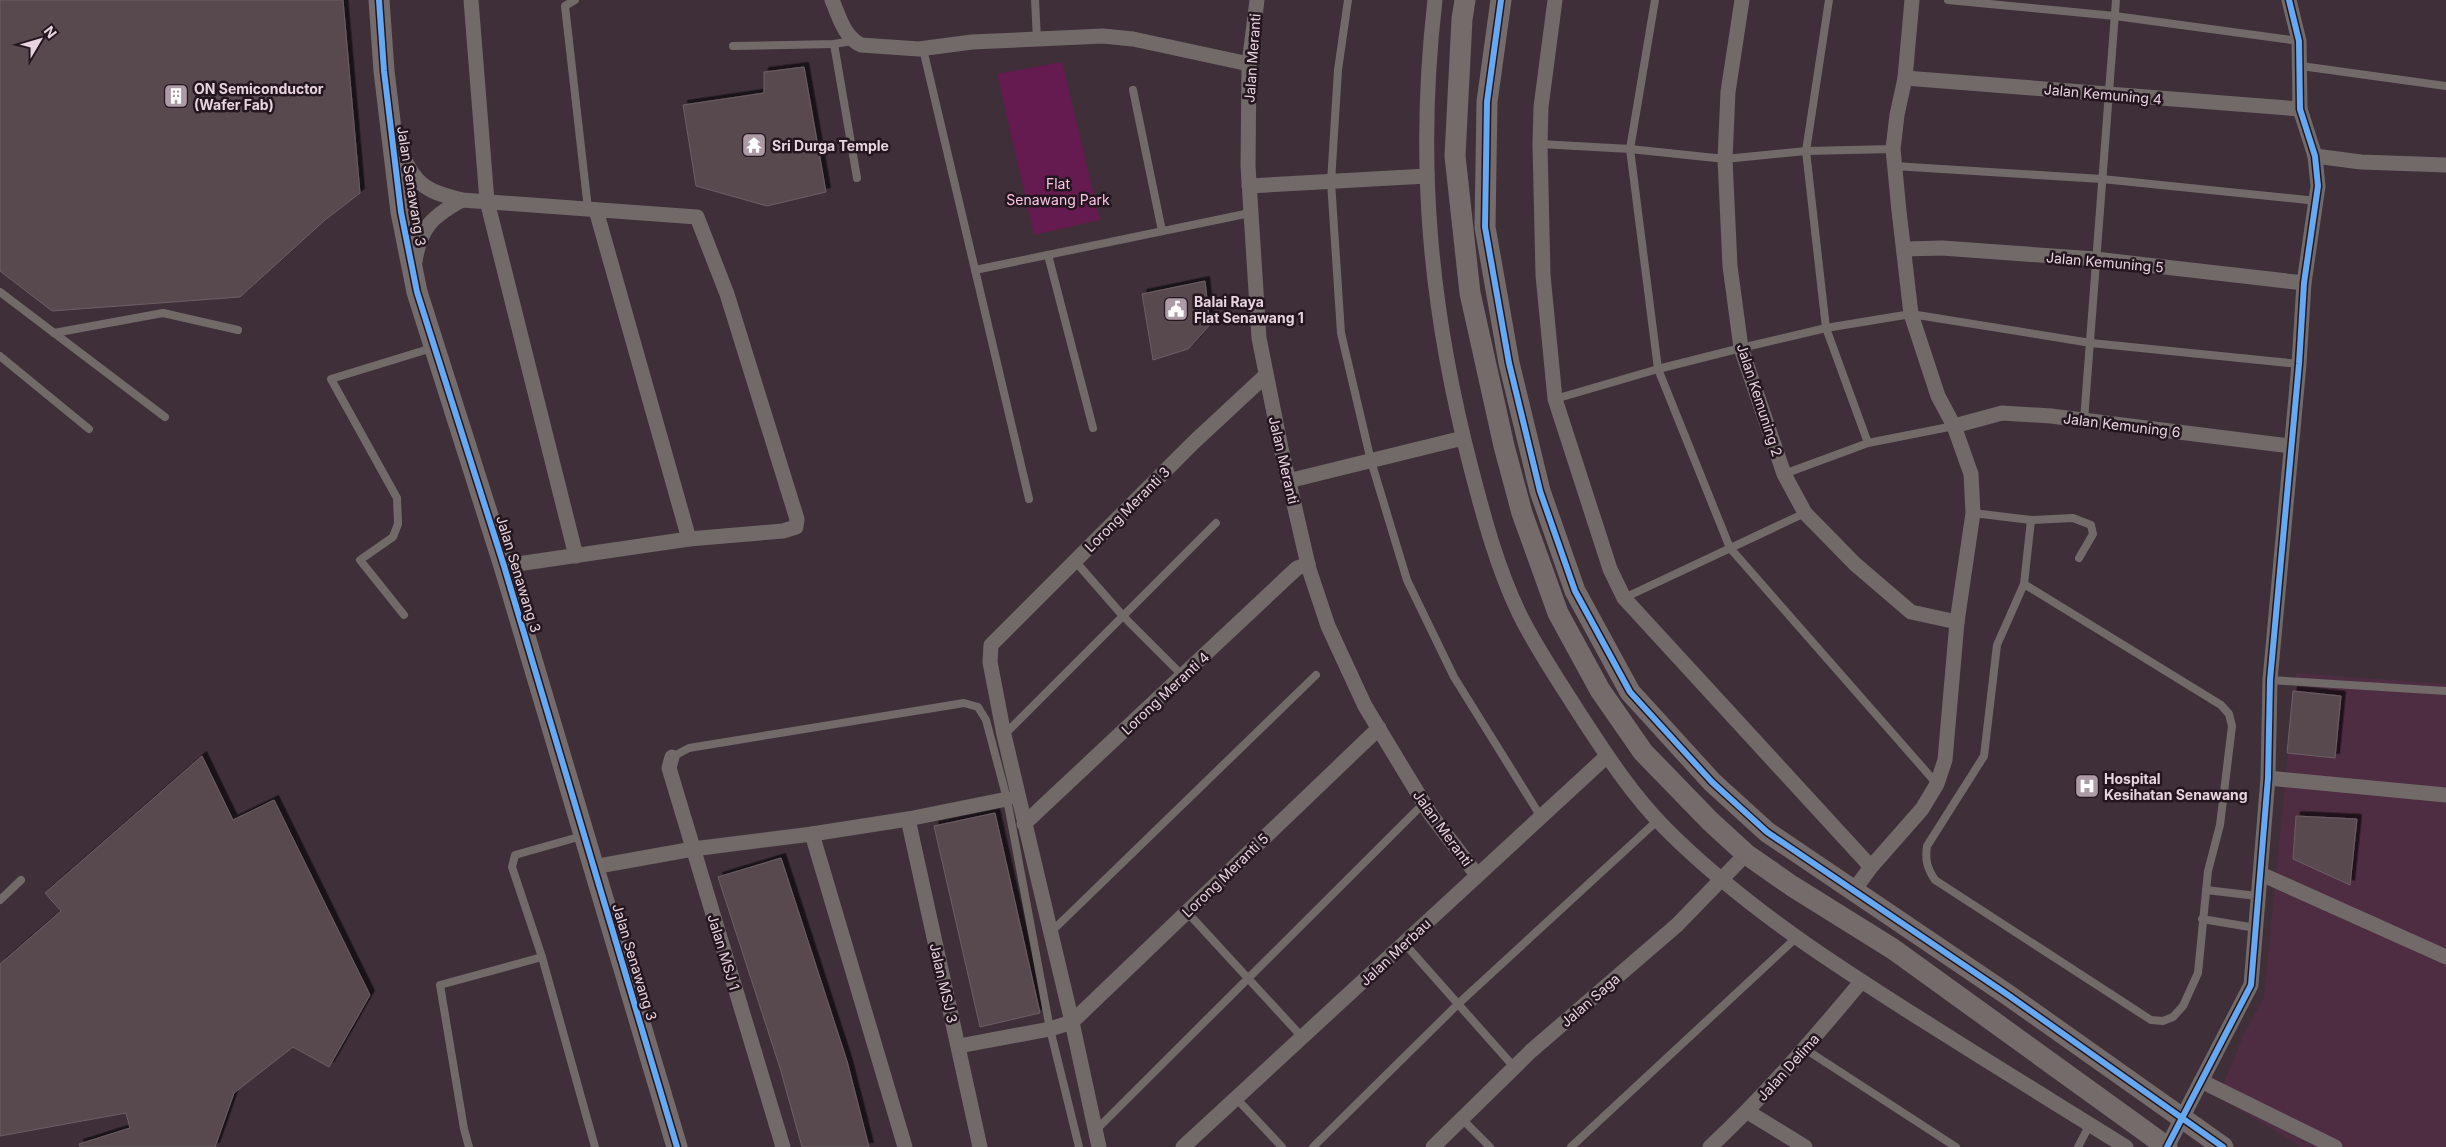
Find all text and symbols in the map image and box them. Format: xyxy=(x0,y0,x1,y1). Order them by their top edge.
street label: Jalan Meranti xyxy=(1240,13,1264,103)
north arrow xyxy=(15,15,65,65)
text: N xyxy=(41,22,61,41)
place label: ON Semiconductor (Wafer Fab) xyxy=(194,80,324,113)
street label: Jalan Kemuning 4 xyxy=(2043,80,2163,108)
building icon: ON Semiconductor (Wafer Fab) xyxy=(163,83,189,109)
street label: Jalan Senawang 3 xyxy=(394,125,430,247)
temple icon: Sri Durga Temple xyxy=(741,132,767,158)
place label: Sri Durga Temple xyxy=(772,137,889,154)
park label: Flat Senawang Park xyxy=(1006,175,1110,208)
street label: Jalan Kemuning 5 xyxy=(2046,248,2164,276)
place label: Balai Raya Flat Senawang 1 xyxy=(1194,293,1304,326)
public building icon: Balai Raya Flat Senawang 1 xyxy=(1163,296,1189,322)
street label: Jalan Kemuning 2 xyxy=(1734,341,1786,459)
street label: Jalan Kemuning 6 xyxy=(2062,409,2182,441)
street label: Jalan Meranti xyxy=(1266,414,1302,506)
street label: Lorong Meranti 3 xyxy=(1081,463,1173,555)
street label: Jalan Senawang 3 xyxy=(493,513,545,635)
street label: Lorong Meranti 4 xyxy=(1118,648,1212,738)
place label: Hospital Kesihatan Senawang xyxy=(2104,770,2248,803)
hospital icon: Hospital Kesihatan Senawang xyxy=(2074,773,2100,799)
street label: Jalan Meranti xyxy=(1410,787,1476,869)
street label: Lorong Meranti 5 xyxy=(1178,830,1272,920)
street label: Jalan Senawang 3 xyxy=(609,901,661,1023)
street label: Jalan MSJ 1 xyxy=(704,912,744,992)
street label: Jalan Merbau xyxy=(1356,915,1434,989)
street label: Jalan MSJ 3 xyxy=(927,941,961,1025)
street label: Jalan Saga xyxy=(1557,970,1623,1030)
street label: Jalan Delima xyxy=(1753,1030,1823,1104)

